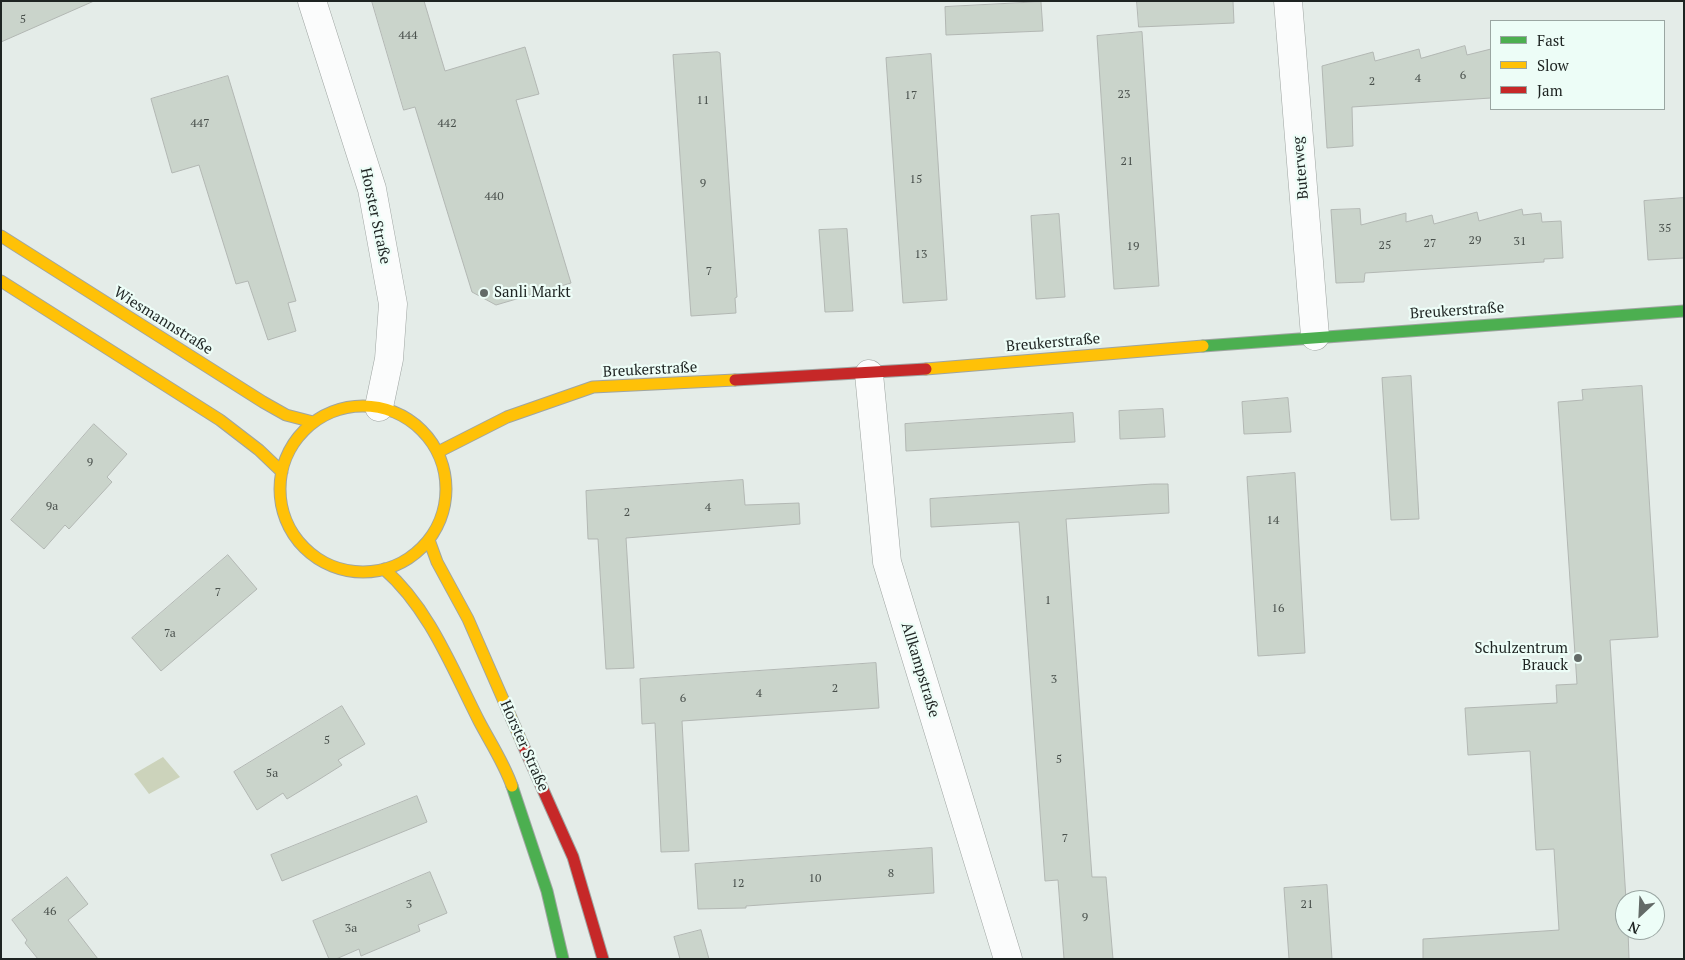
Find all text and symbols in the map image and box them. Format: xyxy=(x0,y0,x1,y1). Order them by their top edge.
house number: 5 xyxy=(20,13,26,27)
legend xyxy=(1490,20,1665,110)
house number: 444 xyxy=(398,29,418,43)
text: Fast xyxy=(1537,30,1565,50)
text: Slow xyxy=(1537,55,1569,75)
house number: 6 xyxy=(1460,69,1466,83)
house number: 4 xyxy=(1415,72,1421,86)
house number: 2 xyxy=(1369,75,1375,89)
text: Jam xyxy=(1537,80,1563,100)
house number: 23 xyxy=(1118,88,1130,102)
house number: 17 xyxy=(905,89,917,103)
house number: 11 xyxy=(697,94,709,108)
house number: 447 xyxy=(190,117,210,131)
house number: 442 xyxy=(437,117,457,131)
street label: Buterweg xyxy=(1289,136,1313,200)
house number: 21 xyxy=(1121,155,1133,169)
street label: Horster Straße xyxy=(356,166,394,266)
house number: 15 xyxy=(910,173,922,187)
house number: 9 xyxy=(700,177,706,191)
house number: 440 xyxy=(484,190,504,204)
house number: 35 xyxy=(1659,222,1671,236)
house number: 29 xyxy=(1469,234,1481,248)
house number: 31 xyxy=(1514,235,1526,249)
house number: 27 xyxy=(1424,237,1436,251)
house number: 25 xyxy=(1379,239,1391,253)
house number: 19 xyxy=(1127,240,1139,254)
house number: 13 xyxy=(915,248,927,262)
house number: 7 xyxy=(706,265,712,279)
street label: Wiesmannstraße xyxy=(110,283,216,359)
place label: Sanli Markt xyxy=(494,284,571,302)
marker: Sanli Markt xyxy=(478,287,490,299)
street label: Breukerstraße xyxy=(1409,299,1505,323)
street label: Breukerstraße xyxy=(1005,330,1101,356)
street label: Breukerstraße xyxy=(602,359,698,381)
house number: 9 xyxy=(87,456,93,470)
house number: 9a xyxy=(46,500,58,514)
house number: 4 xyxy=(705,501,711,515)
house number: 2 xyxy=(624,506,630,520)
house number: 14 xyxy=(1267,514,1279,528)
house number: 7 xyxy=(215,586,221,600)
house number: 1 xyxy=(1045,594,1051,608)
house number: 16 xyxy=(1272,602,1284,616)
street label: Allkampstraße xyxy=(897,620,943,720)
house number: 7a xyxy=(164,627,176,641)
place label: Schulzentrum Brauck xyxy=(1475,640,1568,675)
marker: Schulzentrum Brauck xyxy=(1572,652,1584,664)
house number: 3 xyxy=(1051,673,1057,687)
house number: 2 xyxy=(832,682,838,696)
house number: 4 xyxy=(756,687,762,701)
house number: 6 xyxy=(680,692,686,706)
street label: Horster Straße xyxy=(496,698,552,794)
house number: 5 xyxy=(324,734,330,748)
house number: 5 xyxy=(1056,753,1062,767)
house number: 5a xyxy=(266,767,278,781)
house number: 7 xyxy=(1062,832,1068,846)
house number: 8 xyxy=(888,867,894,881)
house number: 10 xyxy=(809,872,821,886)
house number: 12 xyxy=(732,877,744,891)
north arrow xyxy=(1615,890,1665,940)
house number: 3 xyxy=(406,898,412,912)
house number: 21 xyxy=(1301,898,1313,912)
house number: 46 xyxy=(44,905,56,919)
house number: 9 xyxy=(1082,911,1088,925)
text: N xyxy=(1625,917,1643,939)
house number: 3a xyxy=(345,922,357,936)

